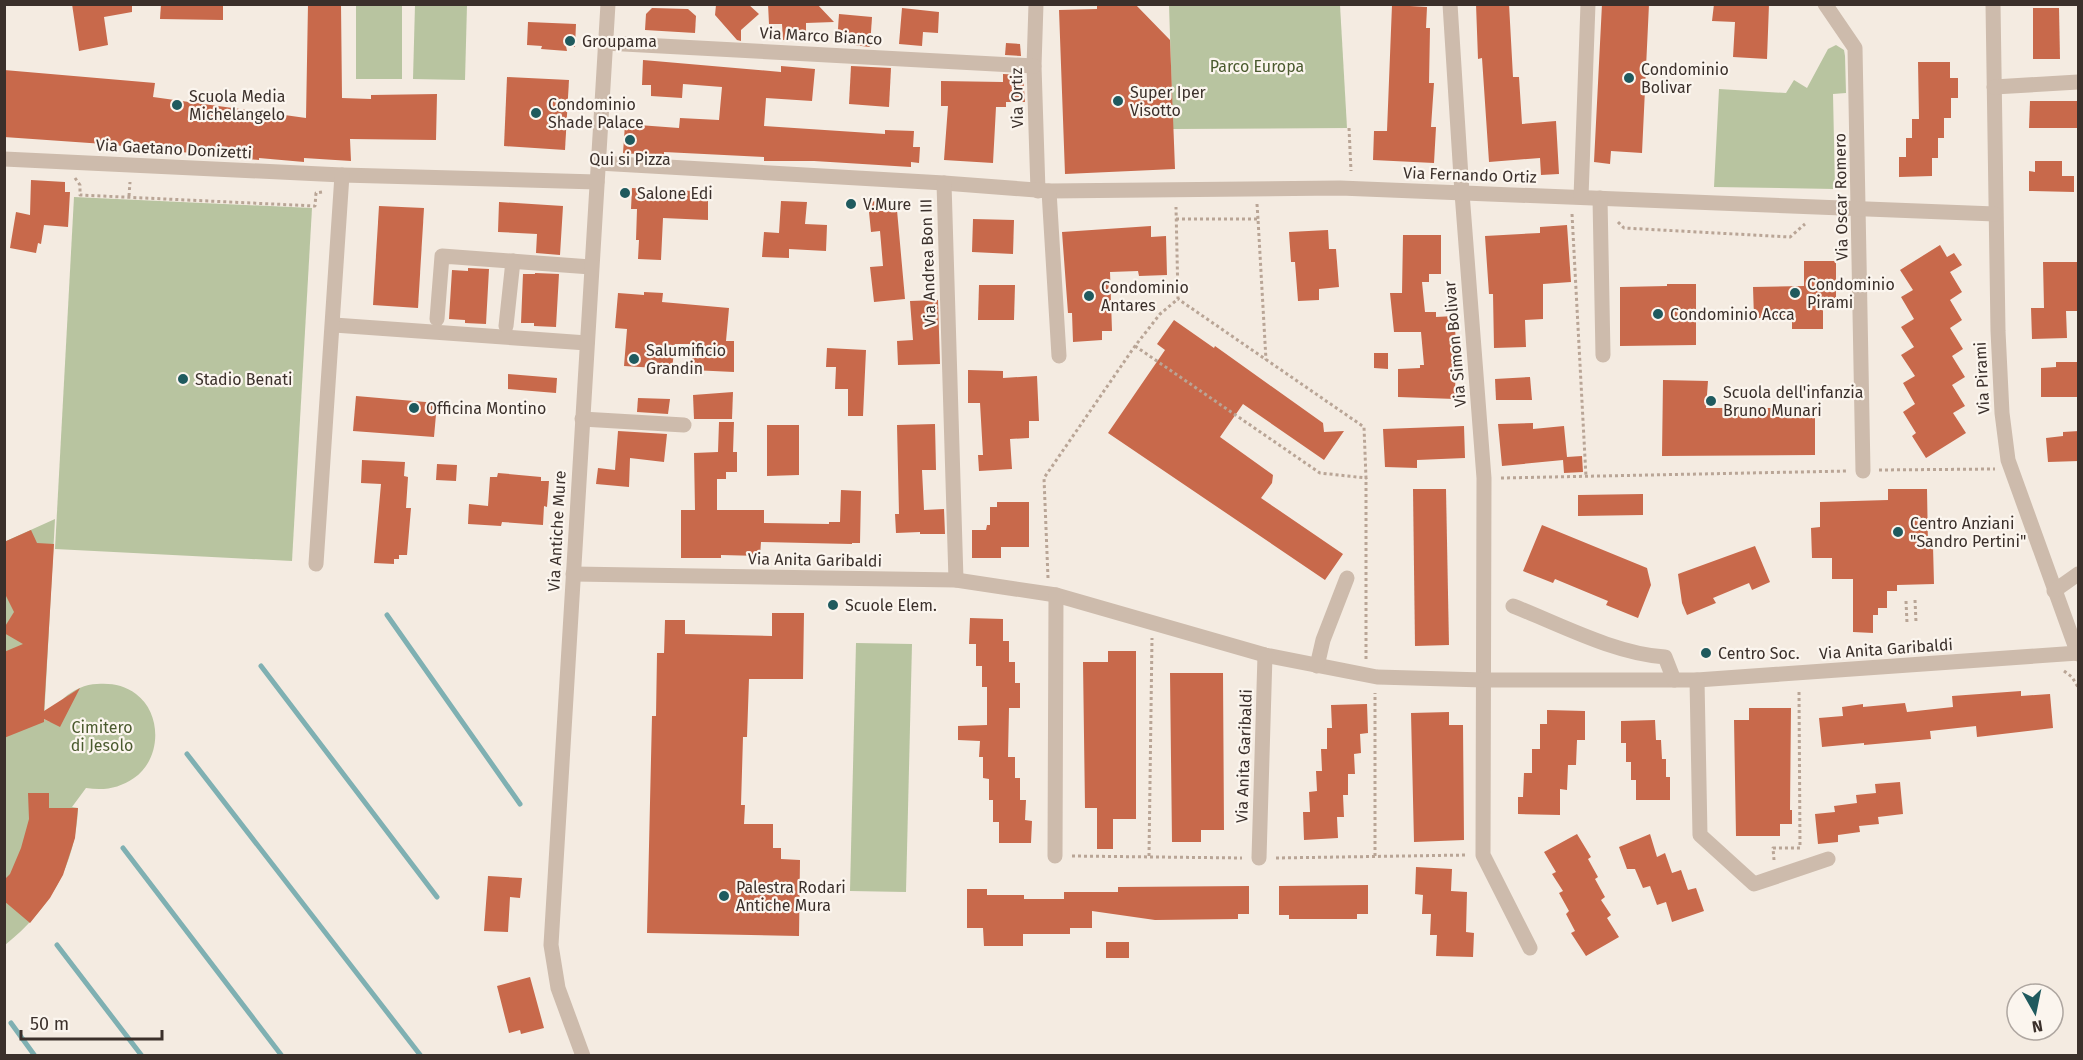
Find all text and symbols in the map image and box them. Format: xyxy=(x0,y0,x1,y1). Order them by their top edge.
street label: Via Marco Bianco xyxy=(759,23,883,49)
place label: Groupama xyxy=(582,32,657,51)
marker: Groupama xyxy=(563,34,577,48)
park label: Parco Europa xyxy=(1210,57,1304,76)
place label: Condominio Bolivar xyxy=(1641,60,1729,97)
street label: Via Ortiz xyxy=(1007,67,1027,129)
marker: Condominio Bolivar xyxy=(1622,71,1636,85)
place label: Super Iper Visotto xyxy=(1130,83,1207,120)
place label: Scuola Media Michelangelo xyxy=(189,87,285,124)
marker: Super Iper Visotto xyxy=(1111,94,1125,108)
place label: Condominio Shade Palace xyxy=(548,95,644,132)
marker: Scuola Media Michelangelo xyxy=(170,98,184,112)
marker: Condominio Shade Palace xyxy=(529,106,543,120)
marker: Qui si Pizza xyxy=(623,133,637,147)
street label: Via Oscar Romero xyxy=(1830,133,1852,261)
street label: Via Gaetano Donizetti xyxy=(95,135,253,163)
place label: Qui si Pizza xyxy=(589,150,671,169)
street label: Via Fernando Ortiz xyxy=(1403,163,1537,187)
place label: Salone Edi xyxy=(637,184,713,203)
marker: Salone Edi xyxy=(618,186,632,200)
place label: V.Mure xyxy=(863,195,911,214)
marker: V.Mure xyxy=(844,197,858,211)
street label: Via Andrea Bon III xyxy=(916,198,940,328)
place label: Condominio Pirami xyxy=(1807,275,1895,312)
place label: Condominio Antares xyxy=(1101,278,1189,315)
street label: Via Simon Bolivar xyxy=(1440,279,1470,408)
marker: Condominio Pirami xyxy=(1788,286,1802,300)
marker: Condominio Antares xyxy=(1082,289,1096,303)
place label: Condominio Acca xyxy=(1670,305,1795,324)
marker: Condominio Acca xyxy=(1651,307,1665,321)
place label: Salumificio Grandin xyxy=(646,341,726,378)
street label: Via Pirami xyxy=(1971,341,1993,415)
marker: Salumificio Grandin xyxy=(627,352,641,366)
place label: Stadio Benati xyxy=(195,370,293,389)
marker: Stadio Benati xyxy=(176,372,190,386)
place label: Scuola dell'infanzia Bruno Munari xyxy=(1723,383,1864,420)
marker: Scuola dell'infanzia Bruno Munari xyxy=(1704,394,1718,408)
place label: Officina Montino xyxy=(426,399,546,418)
marker: Officina Montino xyxy=(407,401,421,415)
street label: Via Antiche Mure xyxy=(544,470,570,592)
place label: Centro Anziani "Sandro Pertini" xyxy=(1910,514,2026,551)
marker: Centro Anziani "Sandro Pertini" xyxy=(1891,525,1905,539)
street label: Via Anita Garibaldi xyxy=(748,549,882,571)
place label: Scuole Elem. xyxy=(845,596,937,615)
marker: Scuole Elem. xyxy=(826,598,840,612)
street label: Via Anita Garibaldi xyxy=(1818,635,1954,663)
place label: Centro Soc. xyxy=(1718,644,1800,663)
marker: Centro Soc. xyxy=(1699,646,1713,660)
street label: Via Anita Garibaldi xyxy=(1232,689,1256,823)
park label: Cimitero di Jesolo xyxy=(71,718,133,755)
place label: Palestra Rodari Antiche Mura xyxy=(736,878,846,915)
marker: Palestra Rodari Antiche Mura xyxy=(717,889,731,903)
north arrow xyxy=(2005,982,2065,1042)
scale bar xyxy=(21,1003,162,1041)
text: 50 m xyxy=(30,1013,69,1035)
text: N xyxy=(2031,1016,2044,1037)

